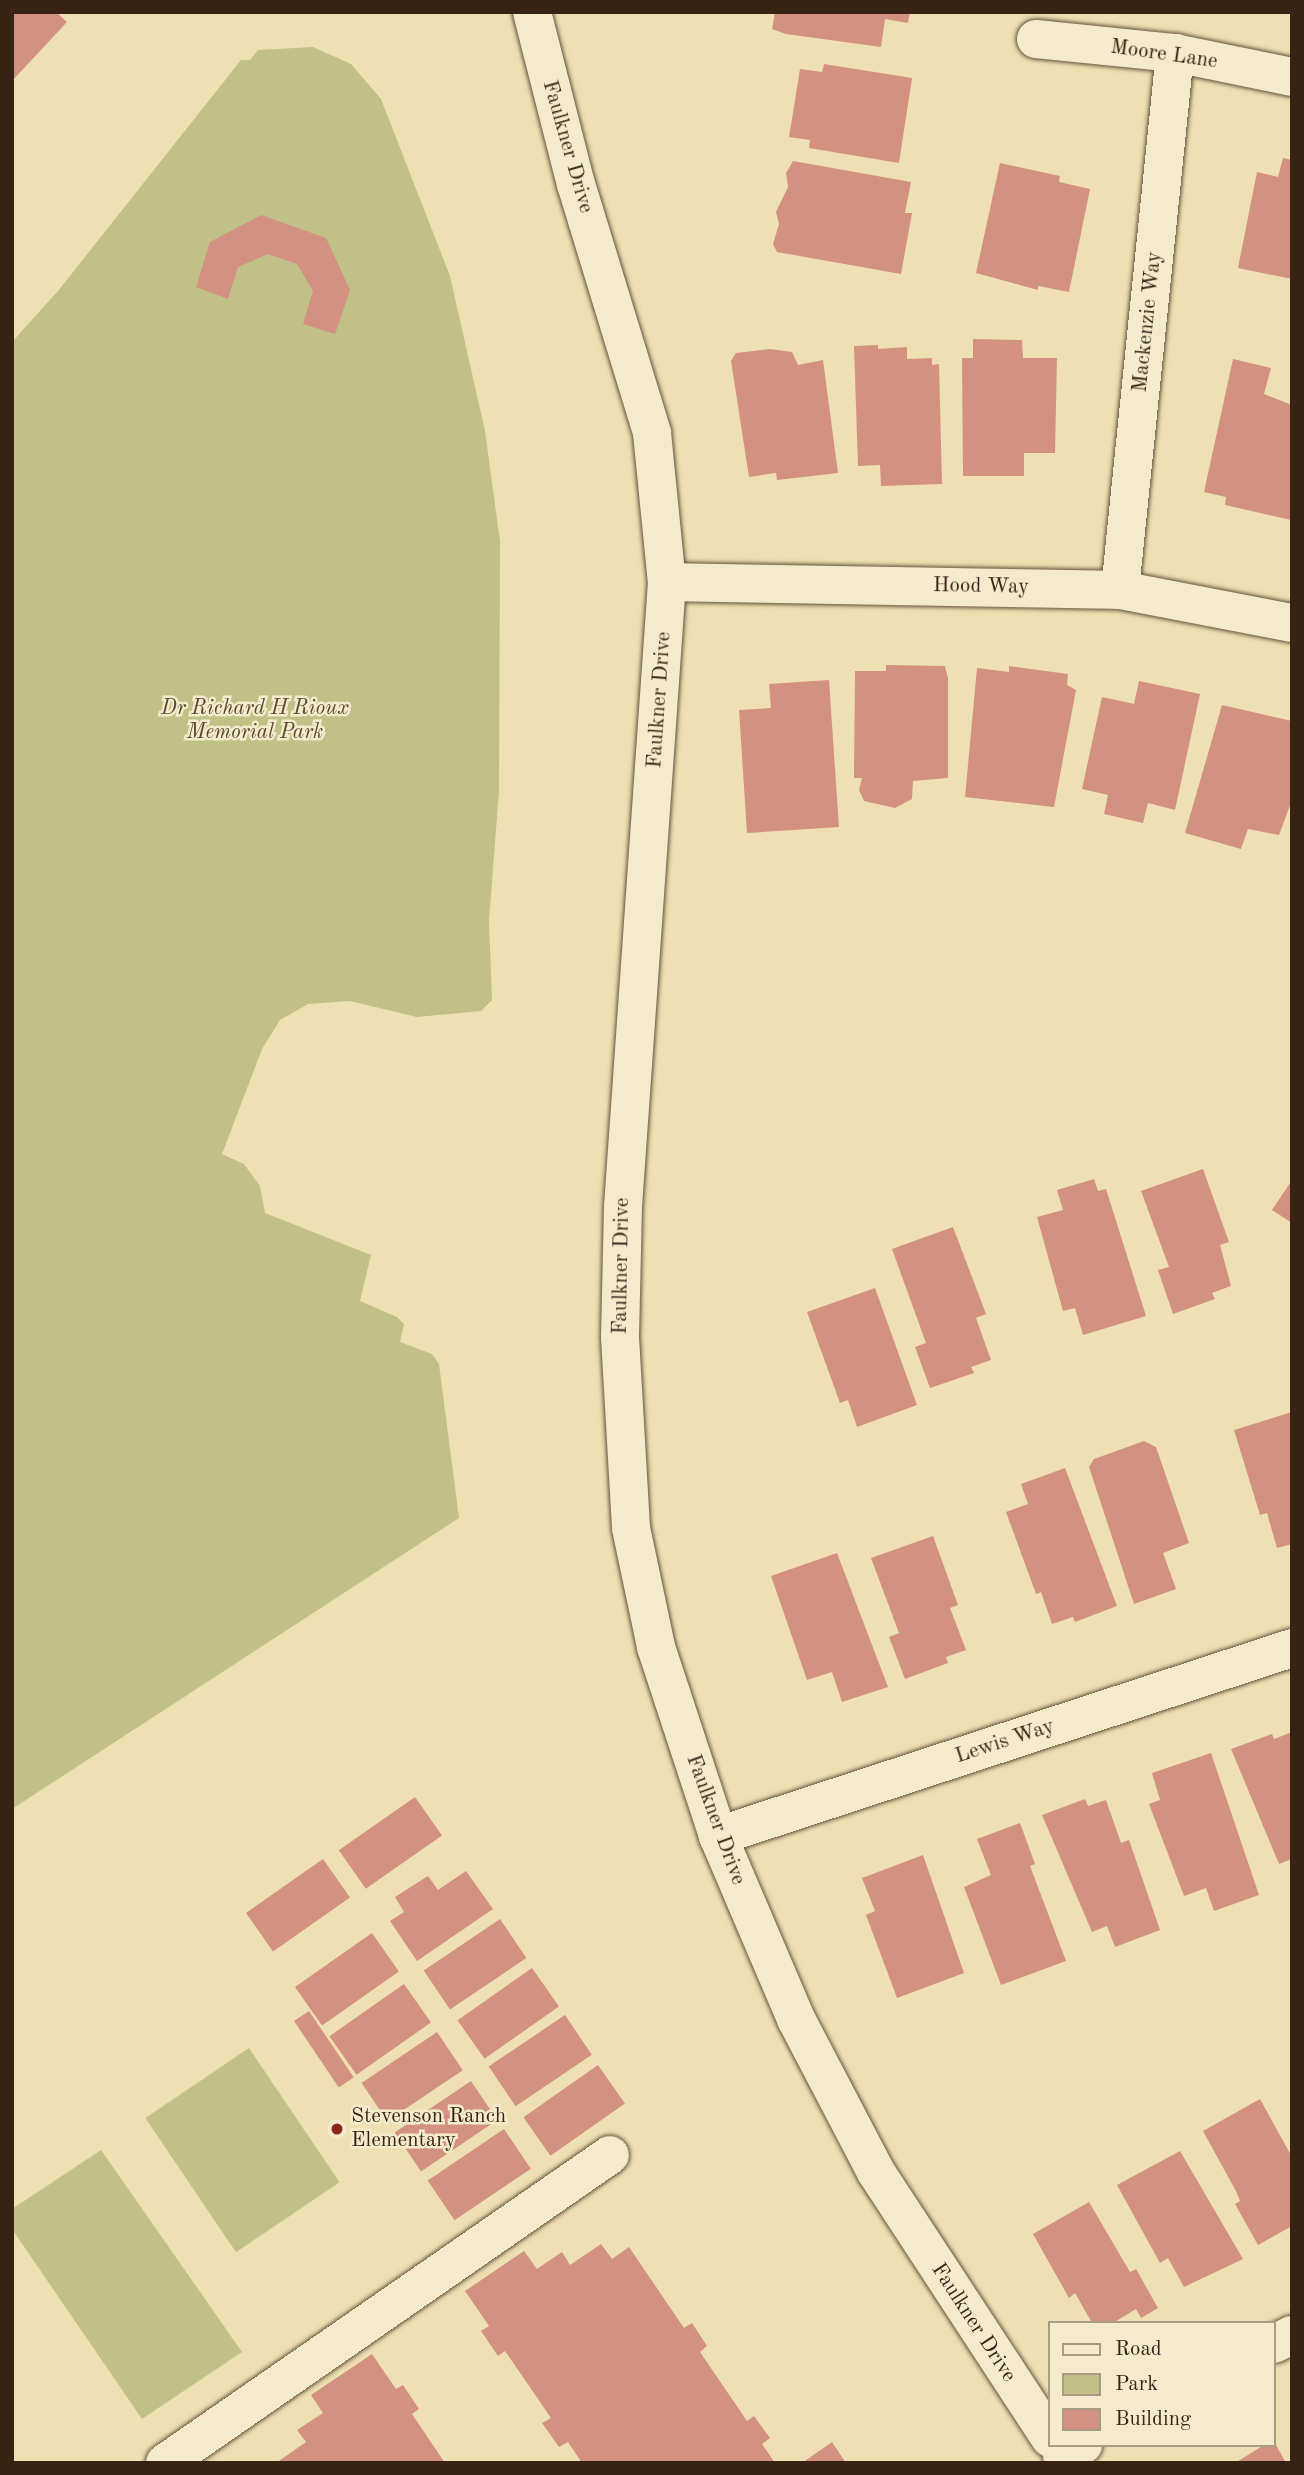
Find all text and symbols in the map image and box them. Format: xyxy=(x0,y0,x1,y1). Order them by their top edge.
street label: Moore Lane xyxy=(1109,35,1219,75)
street label: Faulkner Drive xyxy=(536,78,598,216)
street label: Mackenzie Way xyxy=(1128,250,1168,394)
street label: Hood Way xyxy=(933,574,1029,600)
street label: Faulkner Drive xyxy=(643,631,677,769)
park label: Dr Richard H Rioux Memorial Park xyxy=(161,696,349,746)
street label: Faulkner Drive xyxy=(608,1197,636,1335)
street label: Lewis Way xyxy=(952,1714,1058,1770)
street label: Faulkner Drive xyxy=(680,1751,750,1889)
place label: Stevenson Ranch Elementary xyxy=(351,2104,506,2154)
marker: Stevenson Ranch Elementary xyxy=(329,2121,345,2137)
street label: Faulkner Drive xyxy=(925,2259,1021,2387)
legend xyxy=(1048,2321,1276,2447)
text: Road xyxy=(1115,2339,1162,2360)
text: Park xyxy=(1115,2374,1158,2395)
text: Building xyxy=(1115,2409,1191,2430)

